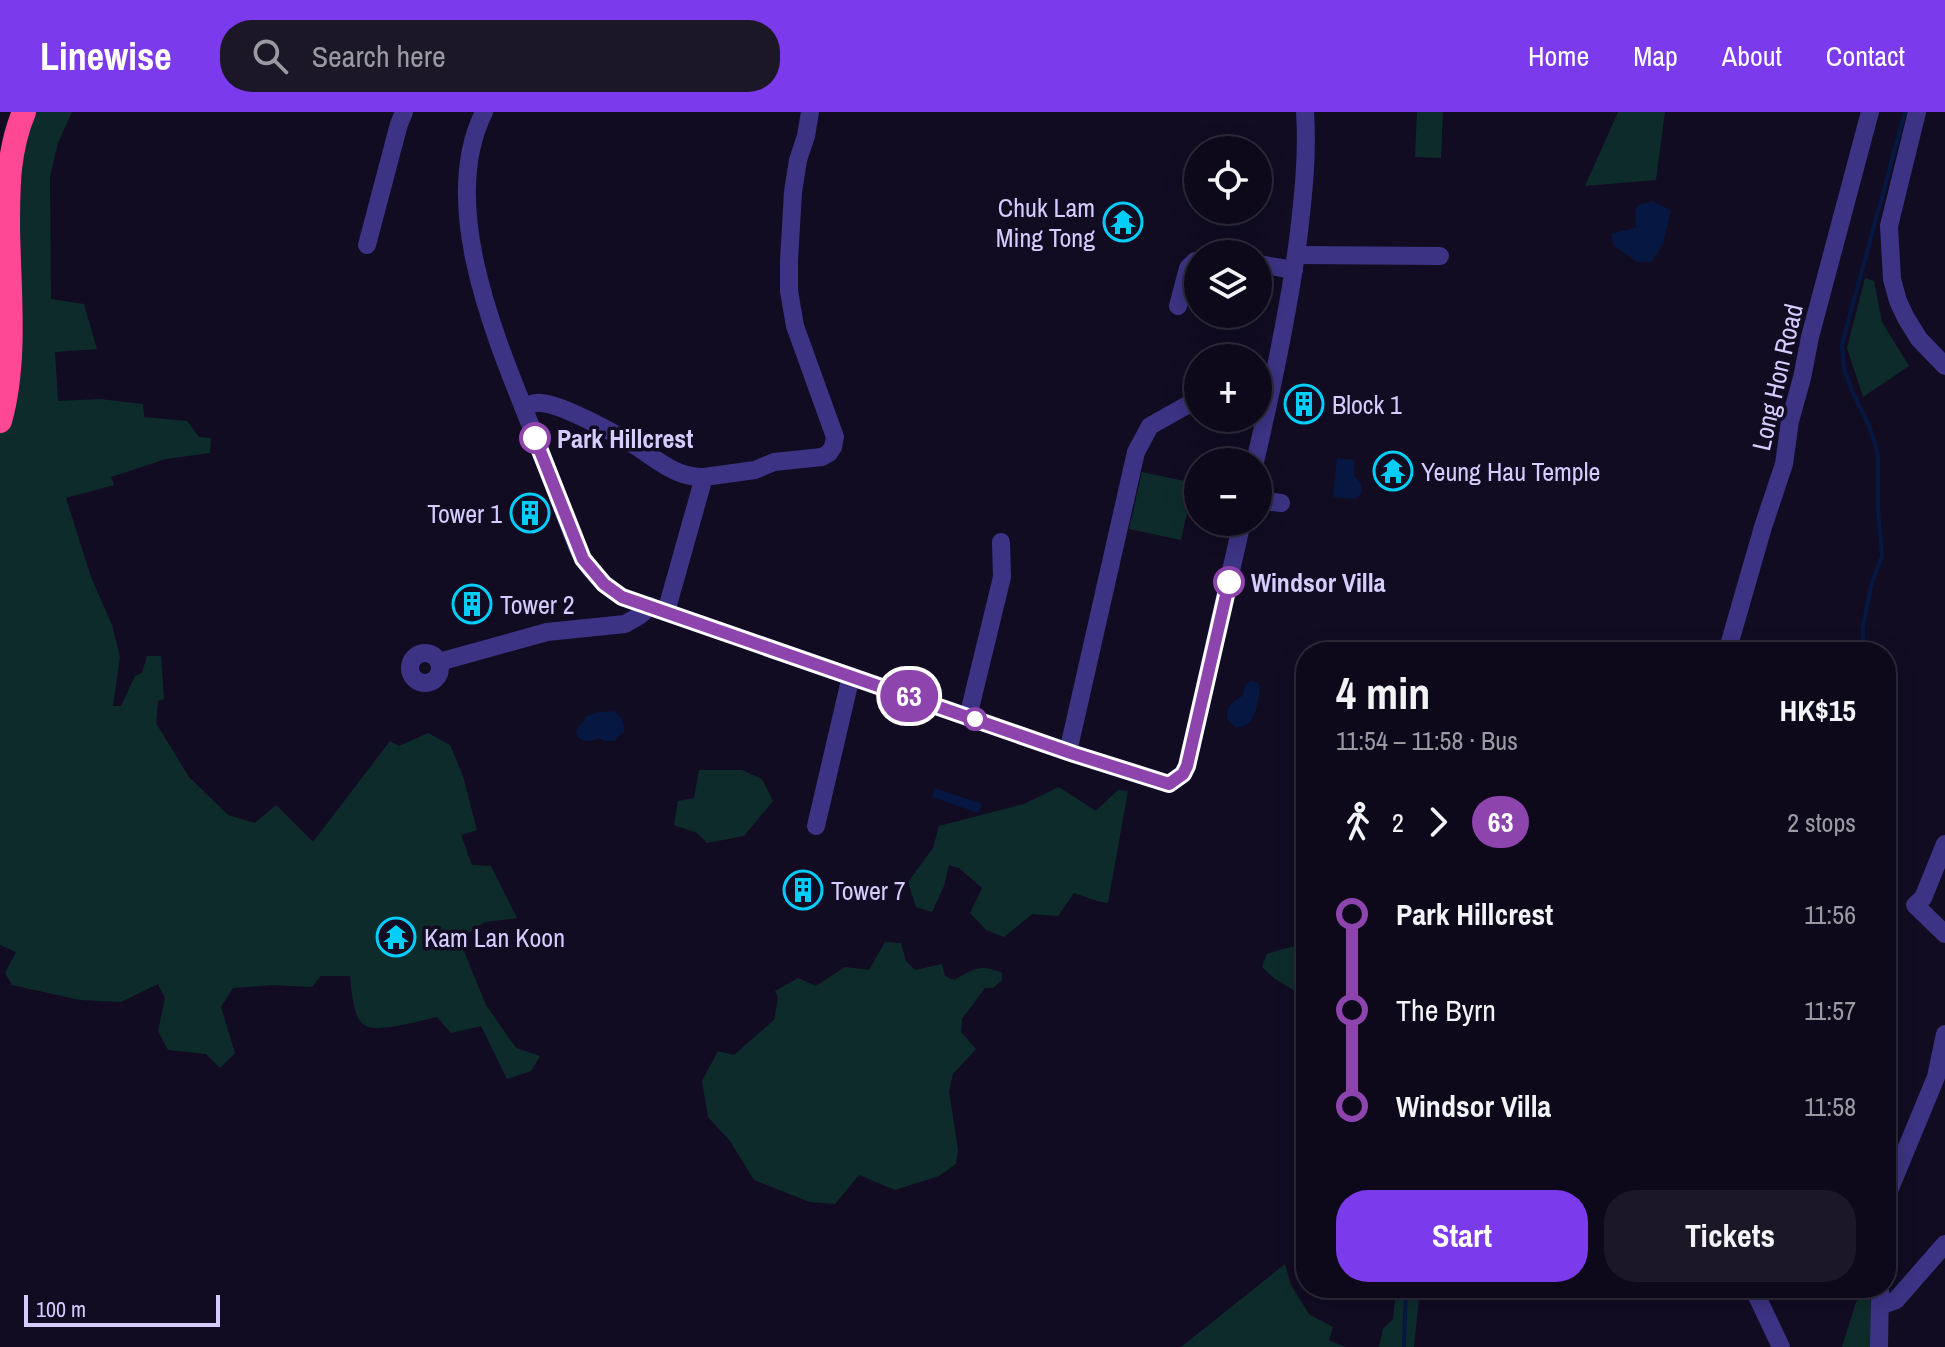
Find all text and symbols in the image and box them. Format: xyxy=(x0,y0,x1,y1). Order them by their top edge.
search box xyxy=(220,20,780,92)
text: Linewise xyxy=(40,31,172,82)
icon: search xyxy=(248,34,292,78)
text: Search here xyxy=(312,36,446,76)
text: Home xyxy=(1528,37,1589,75)
text: Map xyxy=(1633,37,1678,75)
text: About xyxy=(1722,37,1782,75)
text: Contact xyxy=(1826,37,1905,75)
map controls xyxy=(1184,136,1272,536)
button: locate xyxy=(1184,136,1272,224)
place label: Chuk Lam Ming Tong xyxy=(996,190,1095,255)
temple icon: Chuk Lam Ming Tong xyxy=(1102,201,1144,243)
button: layers xyxy=(1184,240,1272,328)
street label: Long Hon Road xyxy=(1743,300,1811,454)
button: + xyxy=(1184,344,1272,432)
building icon: Block 1 xyxy=(1283,383,1325,425)
place label: Block 1 xyxy=(1332,387,1402,422)
place label: Park Hillcrest xyxy=(557,421,693,456)
marker: Park Hillcrest xyxy=(520,423,550,453)
button: − xyxy=(1184,448,1272,536)
temple icon: Yeung Hau Temple xyxy=(1372,450,1414,492)
place label: Yeung Hau Temple xyxy=(1421,454,1600,489)
building icon: Tower 1 xyxy=(509,492,551,534)
place label: Tower 1 xyxy=(427,496,502,531)
place label: Windsor Villa xyxy=(1251,565,1386,600)
marker: Windsor Villa xyxy=(1214,567,1244,597)
building icon: Tower 2 xyxy=(451,583,493,625)
place label: Tower 2 xyxy=(500,587,575,622)
text: 4 min xyxy=(1336,663,1430,723)
line badge: 63 xyxy=(873,670,945,722)
text: 63 xyxy=(896,677,922,715)
text: HK$15 xyxy=(1779,690,1856,730)
unlabelled marker xyxy=(964,708,986,730)
text: 11:54 – 11:58 · Bus xyxy=(1336,723,1518,758)
icon: walk xyxy=(1336,800,1380,844)
icon: forward xyxy=(1416,800,1460,844)
text: 63 xyxy=(1488,803,1513,841)
text: 2 xyxy=(1392,805,1404,840)
text: 2 stops xyxy=(1787,805,1856,840)
building icon: Tower 7 xyxy=(782,869,824,911)
place label: Tower 7 xyxy=(831,873,906,908)
text: Park Hillcrest xyxy=(1396,894,1553,934)
text: 11:56 xyxy=(1804,897,1856,932)
temple icon: Kam Lan Koon xyxy=(375,916,417,958)
place label: Kam Lan Koon xyxy=(424,920,565,955)
text: The Byrn xyxy=(1396,990,1496,1030)
text: 11:57 xyxy=(1804,993,1856,1028)
text: Windsor Villa xyxy=(1396,1086,1551,1126)
text: 11:58 xyxy=(1804,1089,1856,1124)
button: Start xyxy=(1336,1190,1588,1282)
button: Tickets xyxy=(1604,1190,1856,1282)
scale bar xyxy=(24,1291,220,1327)
text: 100 m xyxy=(36,1294,86,1324)

